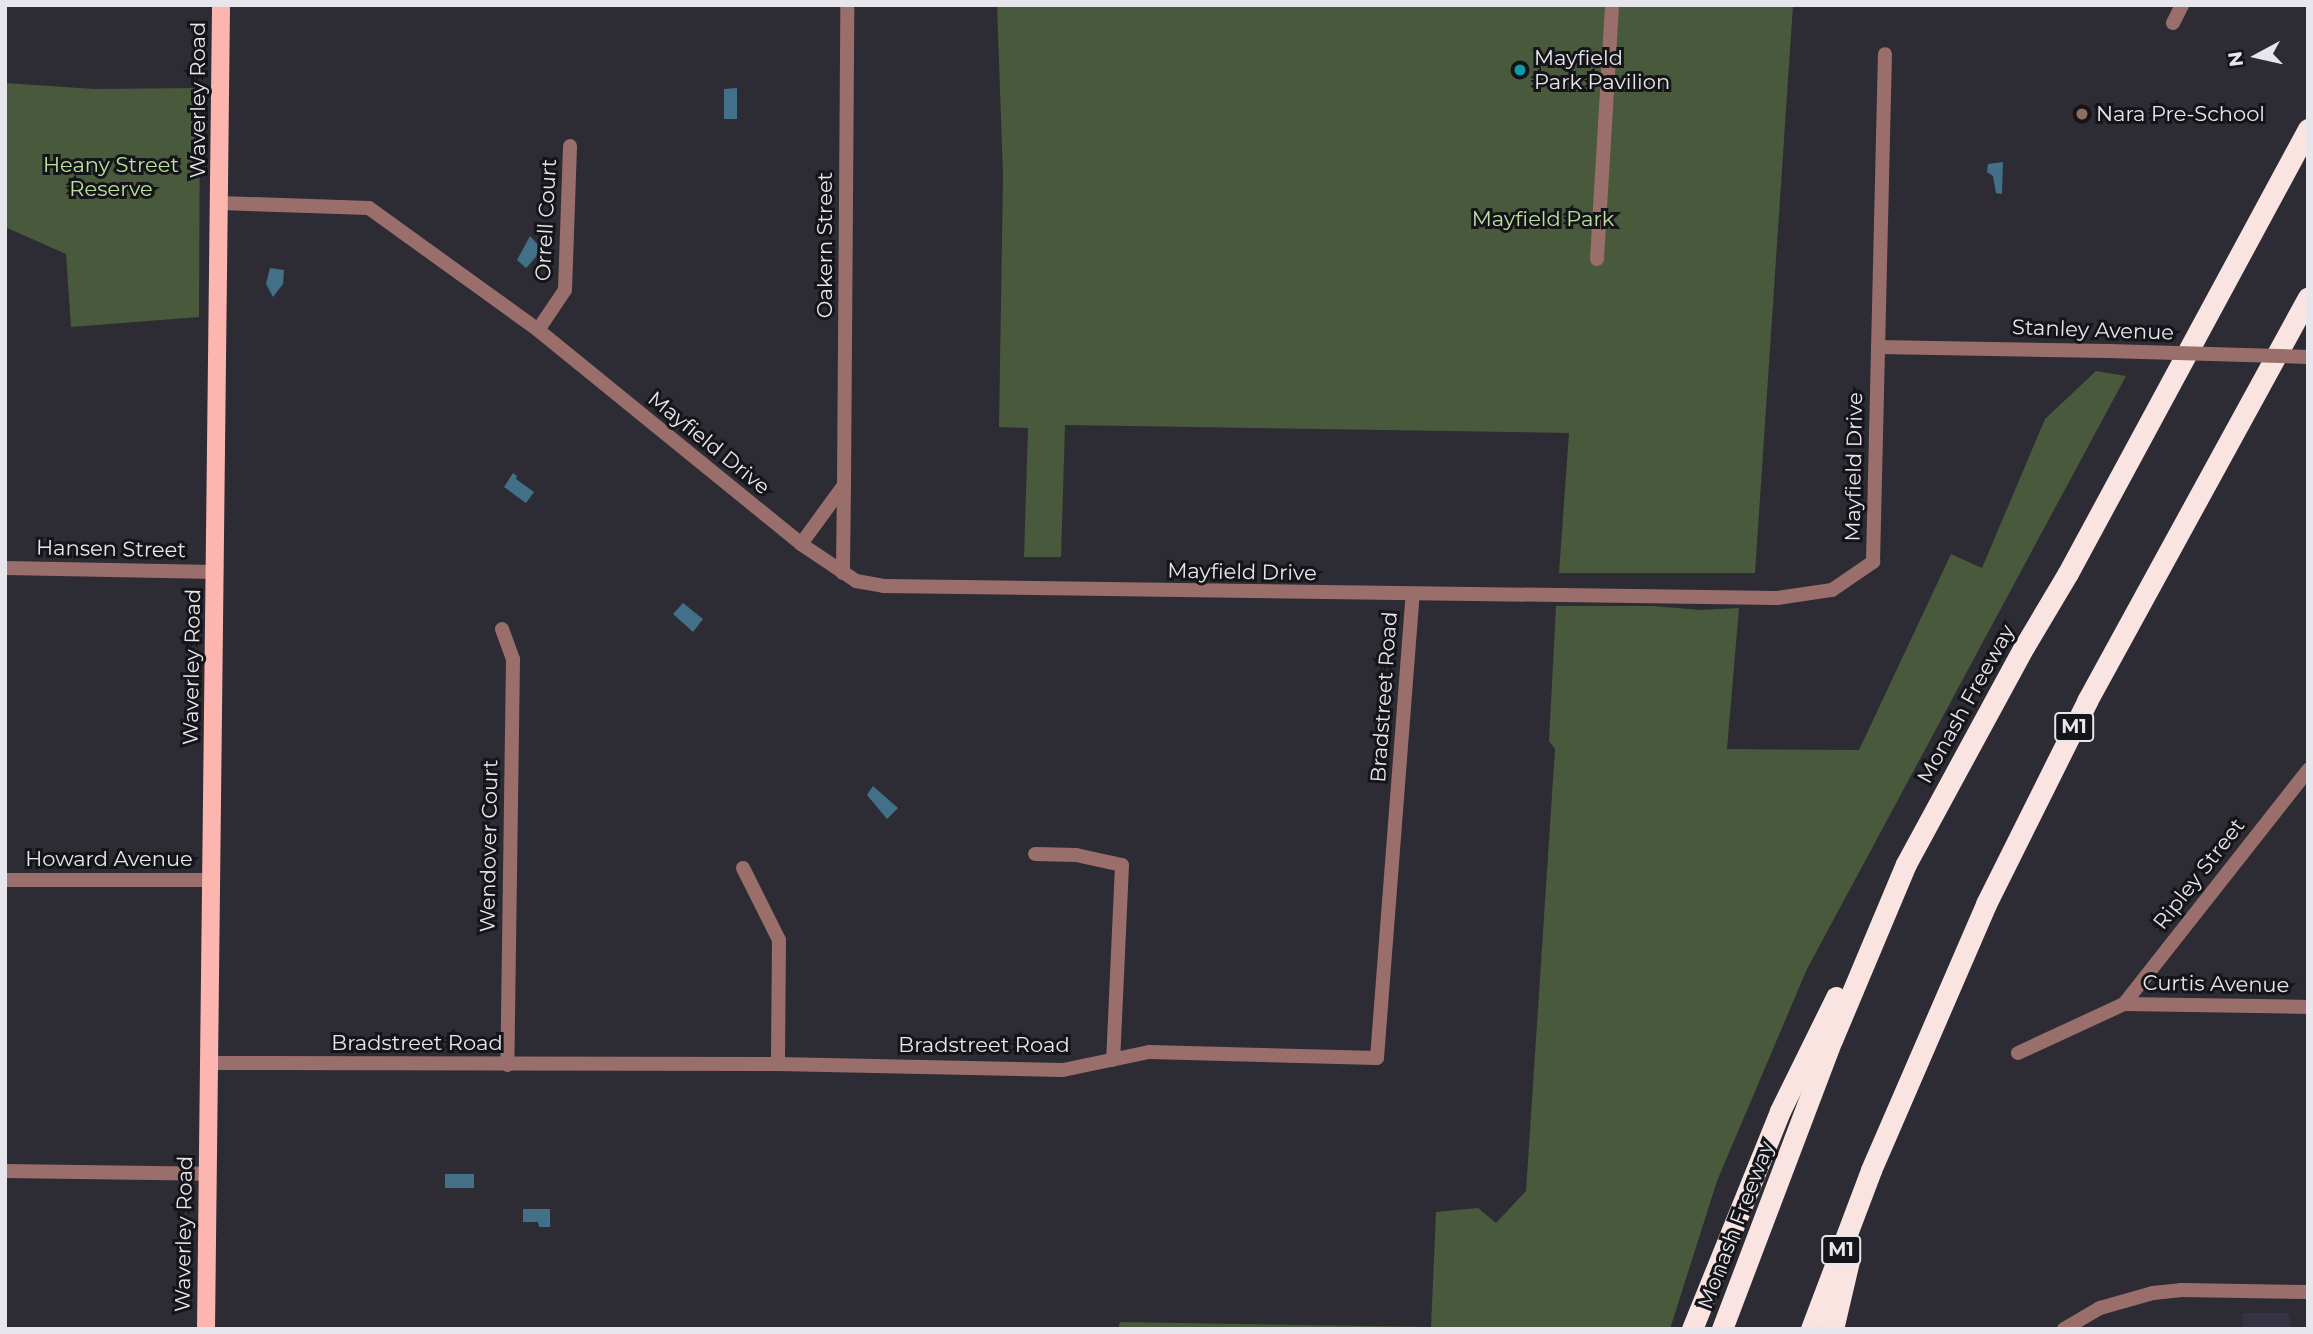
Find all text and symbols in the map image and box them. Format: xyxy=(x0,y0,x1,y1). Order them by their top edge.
north arrow xyxy=(2222,21,2292,91)
street label: Waverley Road xyxy=(185,22,211,178)
place label: Mayfield Park Pavilion xyxy=(1534,45,1670,95)
text: N xyxy=(2223,50,2248,68)
marker: Mayfield Park Pavilion xyxy=(1512,62,1528,78)
place label: Nara Pre-School xyxy=(2096,101,2265,127)
marker: Nara Pre-School xyxy=(2074,106,2090,122)
park label: Heany Street Reserve xyxy=(43,152,179,202)
street label: Orrell Court xyxy=(530,158,562,282)
street label: Oakern Street xyxy=(812,172,838,318)
park label: Mayfield Park xyxy=(1472,206,1614,232)
street label: Stanley Avenue xyxy=(2012,315,2174,345)
street label: Mayfield Drive xyxy=(643,386,775,500)
street label: Mayfield Drive xyxy=(1840,392,1868,542)
street label: Hansen Street xyxy=(36,535,186,563)
street label: Mayfield Drive xyxy=(1167,558,1317,586)
street label: Waverley Road xyxy=(178,589,206,745)
street label: Bradstreet Road xyxy=(1365,611,1403,783)
street label: Monash Freeway xyxy=(1912,620,2020,788)
road number: M1 xyxy=(2053,712,2095,742)
street label: Wendover Court xyxy=(475,759,503,933)
street label: Ripley Street xyxy=(2148,814,2250,934)
street label: Howard Avenue xyxy=(25,846,193,872)
street label: Curtis Avenue xyxy=(2143,970,2289,998)
street label: Bradstreet Road xyxy=(331,1030,503,1056)
street label: Bradstreet Road xyxy=(898,1032,1070,1058)
street label: Monash Freeway xyxy=(1692,1138,1780,1312)
street label: Waverley Road xyxy=(170,1156,198,1312)
road number: M1 xyxy=(1820,1234,1862,1266)

